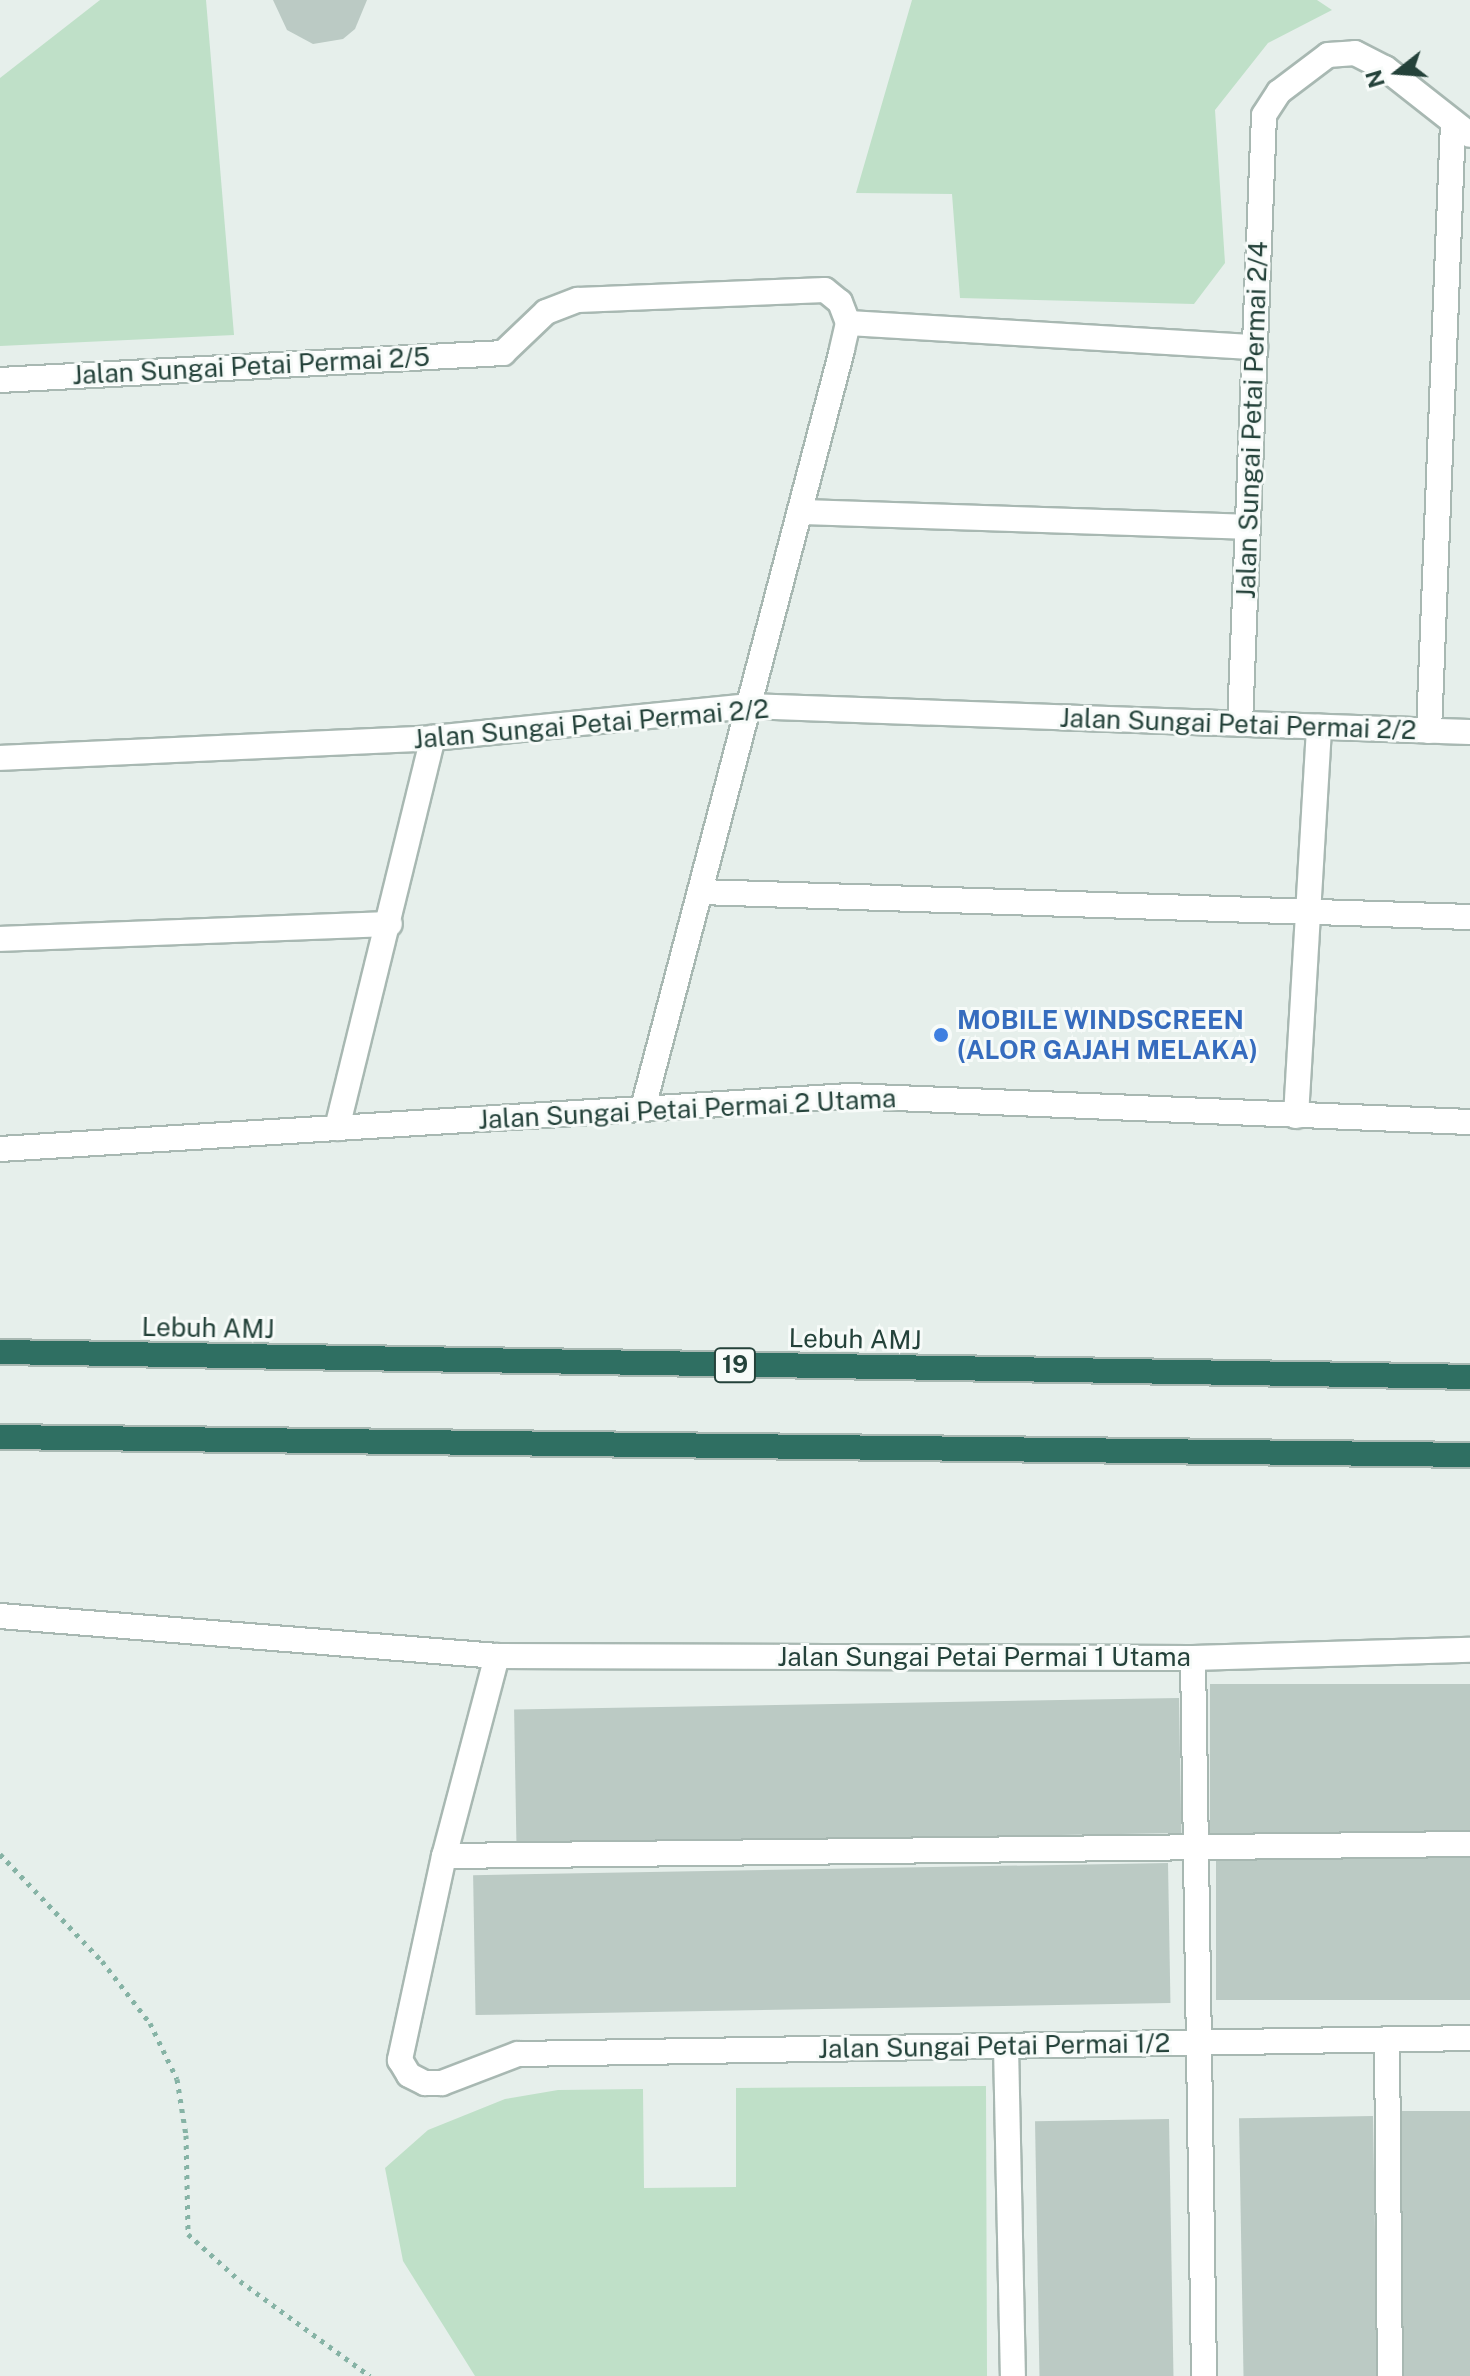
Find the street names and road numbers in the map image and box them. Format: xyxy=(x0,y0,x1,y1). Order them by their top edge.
street label: Jalan Sungai Petai Permai 2/4 xyxy=(1230,241,1274,599)
street label: Jalan Sungai Petai Permai 2/5 xyxy=(71,341,431,391)
street label: Jalan Sungai Petai Permai 2/2 xyxy=(412,693,770,755)
street label: Jalan Sungai Petai Permai 2/2 xyxy=(1059,702,1417,746)
street label: Jalan Sungai Petai Permai 2 Utama xyxy=(477,1082,897,1136)
street label: Lebuh AMJ xyxy=(141,1311,275,1345)
street label: Lebuh AMJ xyxy=(788,1322,922,1356)
road number: 19 xyxy=(713,1345,757,1385)
street label: Jalan Sungai Petai Permai 1 Utama xyxy=(777,1641,1191,1673)
street label: Jalan Sungai Petai Permai 1/2 xyxy=(818,2027,1170,2065)

